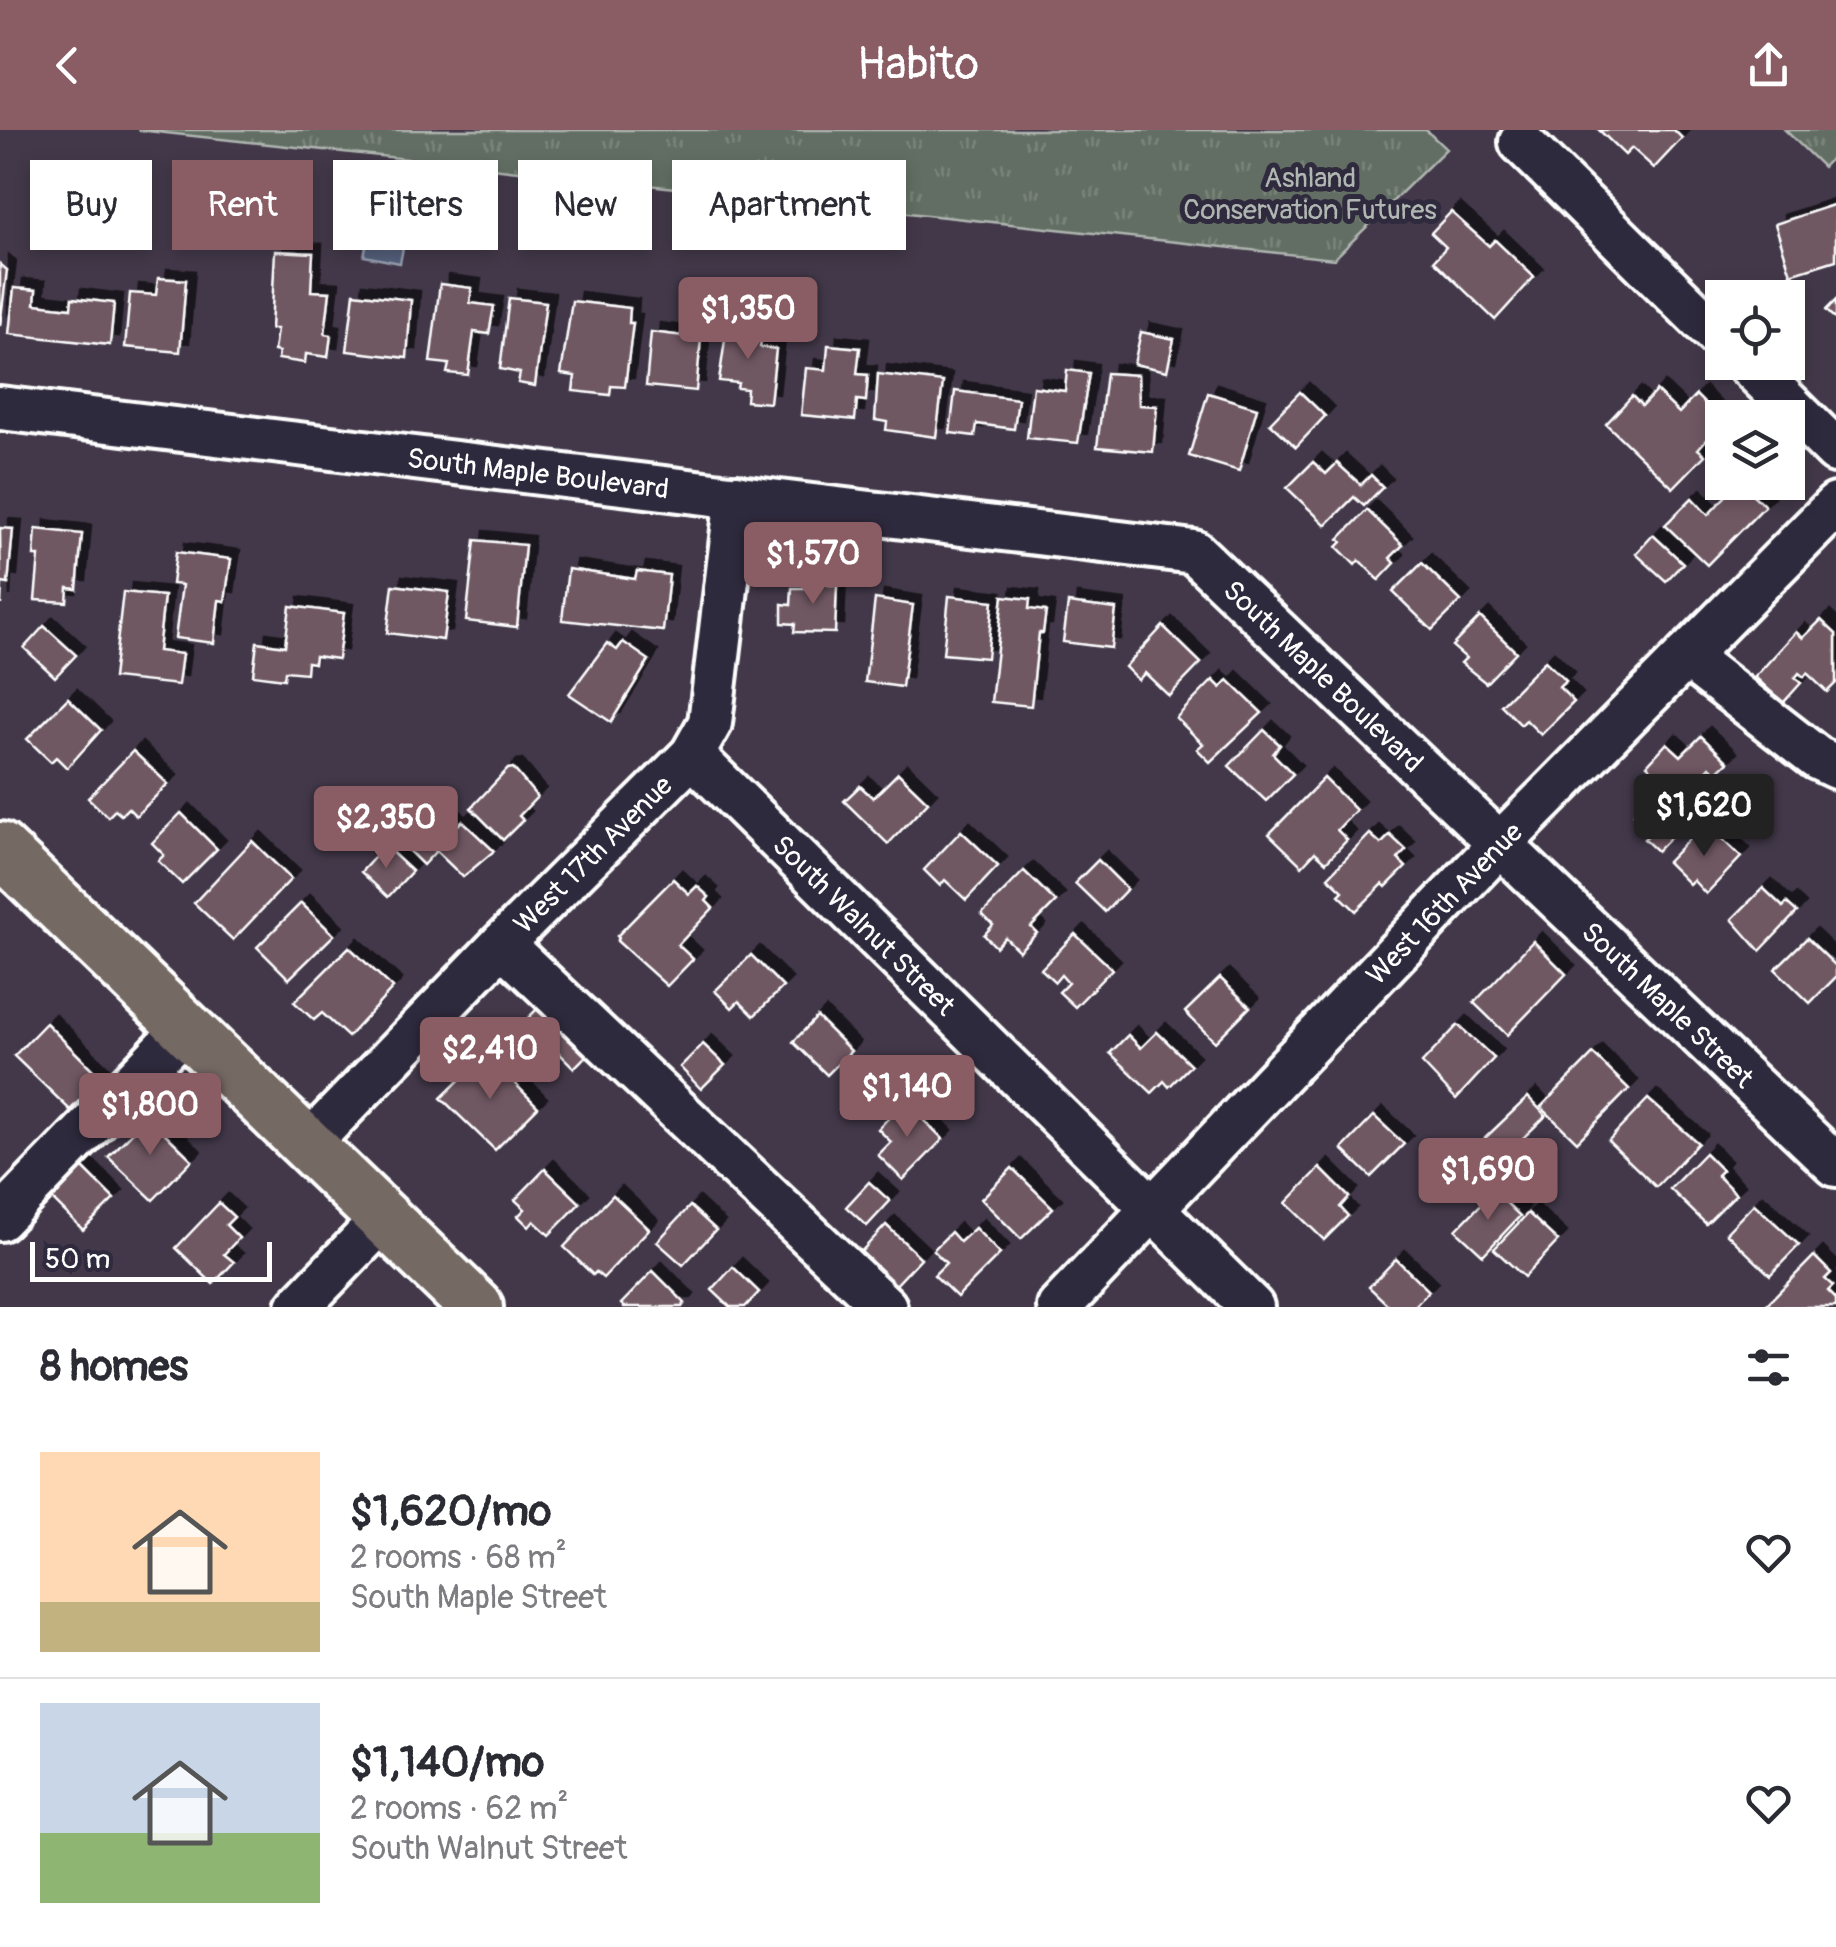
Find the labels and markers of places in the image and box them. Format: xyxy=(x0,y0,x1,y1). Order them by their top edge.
pin: $1,350 xyxy=(667,277,829,362)
pin: $1,570 xyxy=(732,522,894,607)
pin: $1,620 xyxy=(1623,774,1785,859)
pin: $2,350 xyxy=(305,786,467,871)
pin: $2,410 xyxy=(409,1017,571,1102)
pin: $1,140 xyxy=(826,1055,988,1140)
pin: $1,800 xyxy=(69,1073,231,1158)
pin: $1,690 xyxy=(1407,1138,1569,1223)

